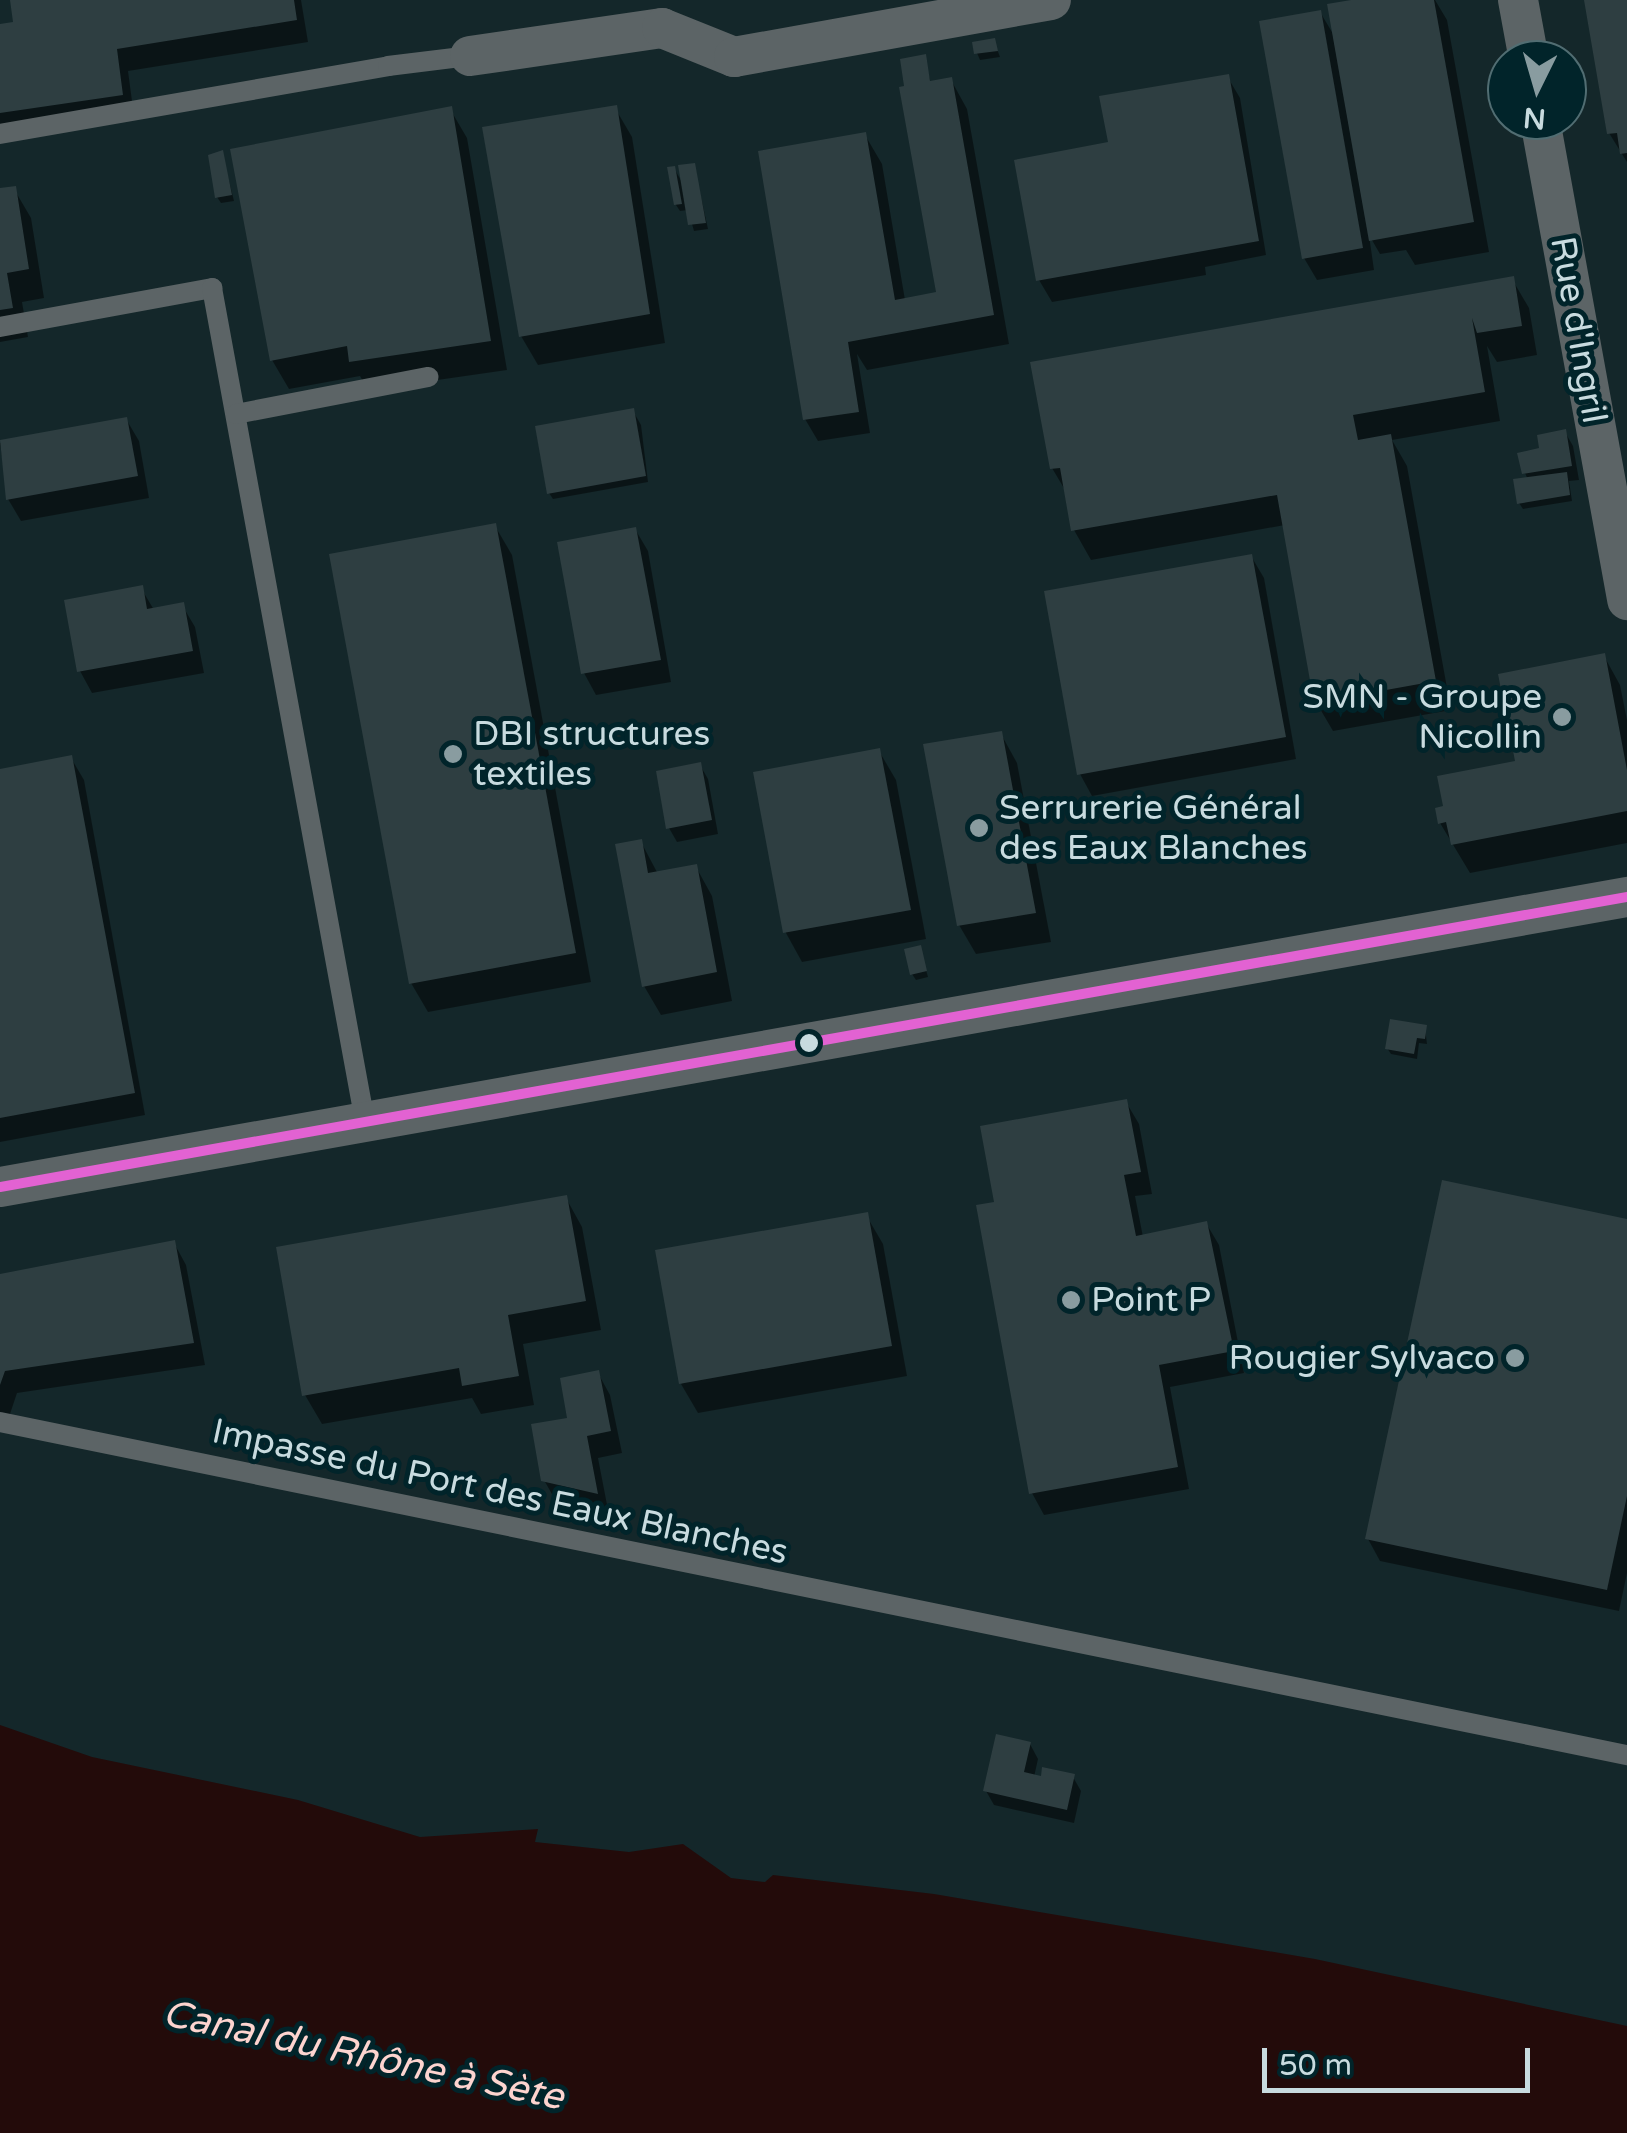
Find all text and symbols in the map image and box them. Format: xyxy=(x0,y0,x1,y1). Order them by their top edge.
north arrow xyxy=(1487,40,1587,140)
text: N xyxy=(1522,100,1547,136)
street label: Rue d'Ingril xyxy=(1541,233,1615,427)
place label: SMN - Groupe Nicollin xyxy=(1302,676,1542,758)
marker: SMN - Groupe Nicollin xyxy=(1551,706,1573,728)
place label: DBI structures textiles xyxy=(473,713,710,795)
marker: DBI structures textiles xyxy=(442,743,464,765)
place label: Serrurerie Général des Eaux Blanches xyxy=(999,787,1308,869)
marker: Serrurerie Général des Eaux Blanches xyxy=(968,817,990,839)
unlabelled marker xyxy=(799,1033,819,1053)
place label: Point P xyxy=(1091,1279,1211,1321)
marker: Point P xyxy=(1060,1289,1082,1311)
place label: Rougier Sylvaco xyxy=(1229,1337,1495,1379)
marker: Rougier Sylvaco xyxy=(1504,1347,1526,1369)
street label: Impasse du Port des Eaux Blanches xyxy=(208,1410,792,1574)
water label: Canal du Rhône à Sète xyxy=(159,1991,567,2121)
scale bar xyxy=(1267,2028,1534,2090)
text: 50 m xyxy=(1279,2047,1352,2084)

